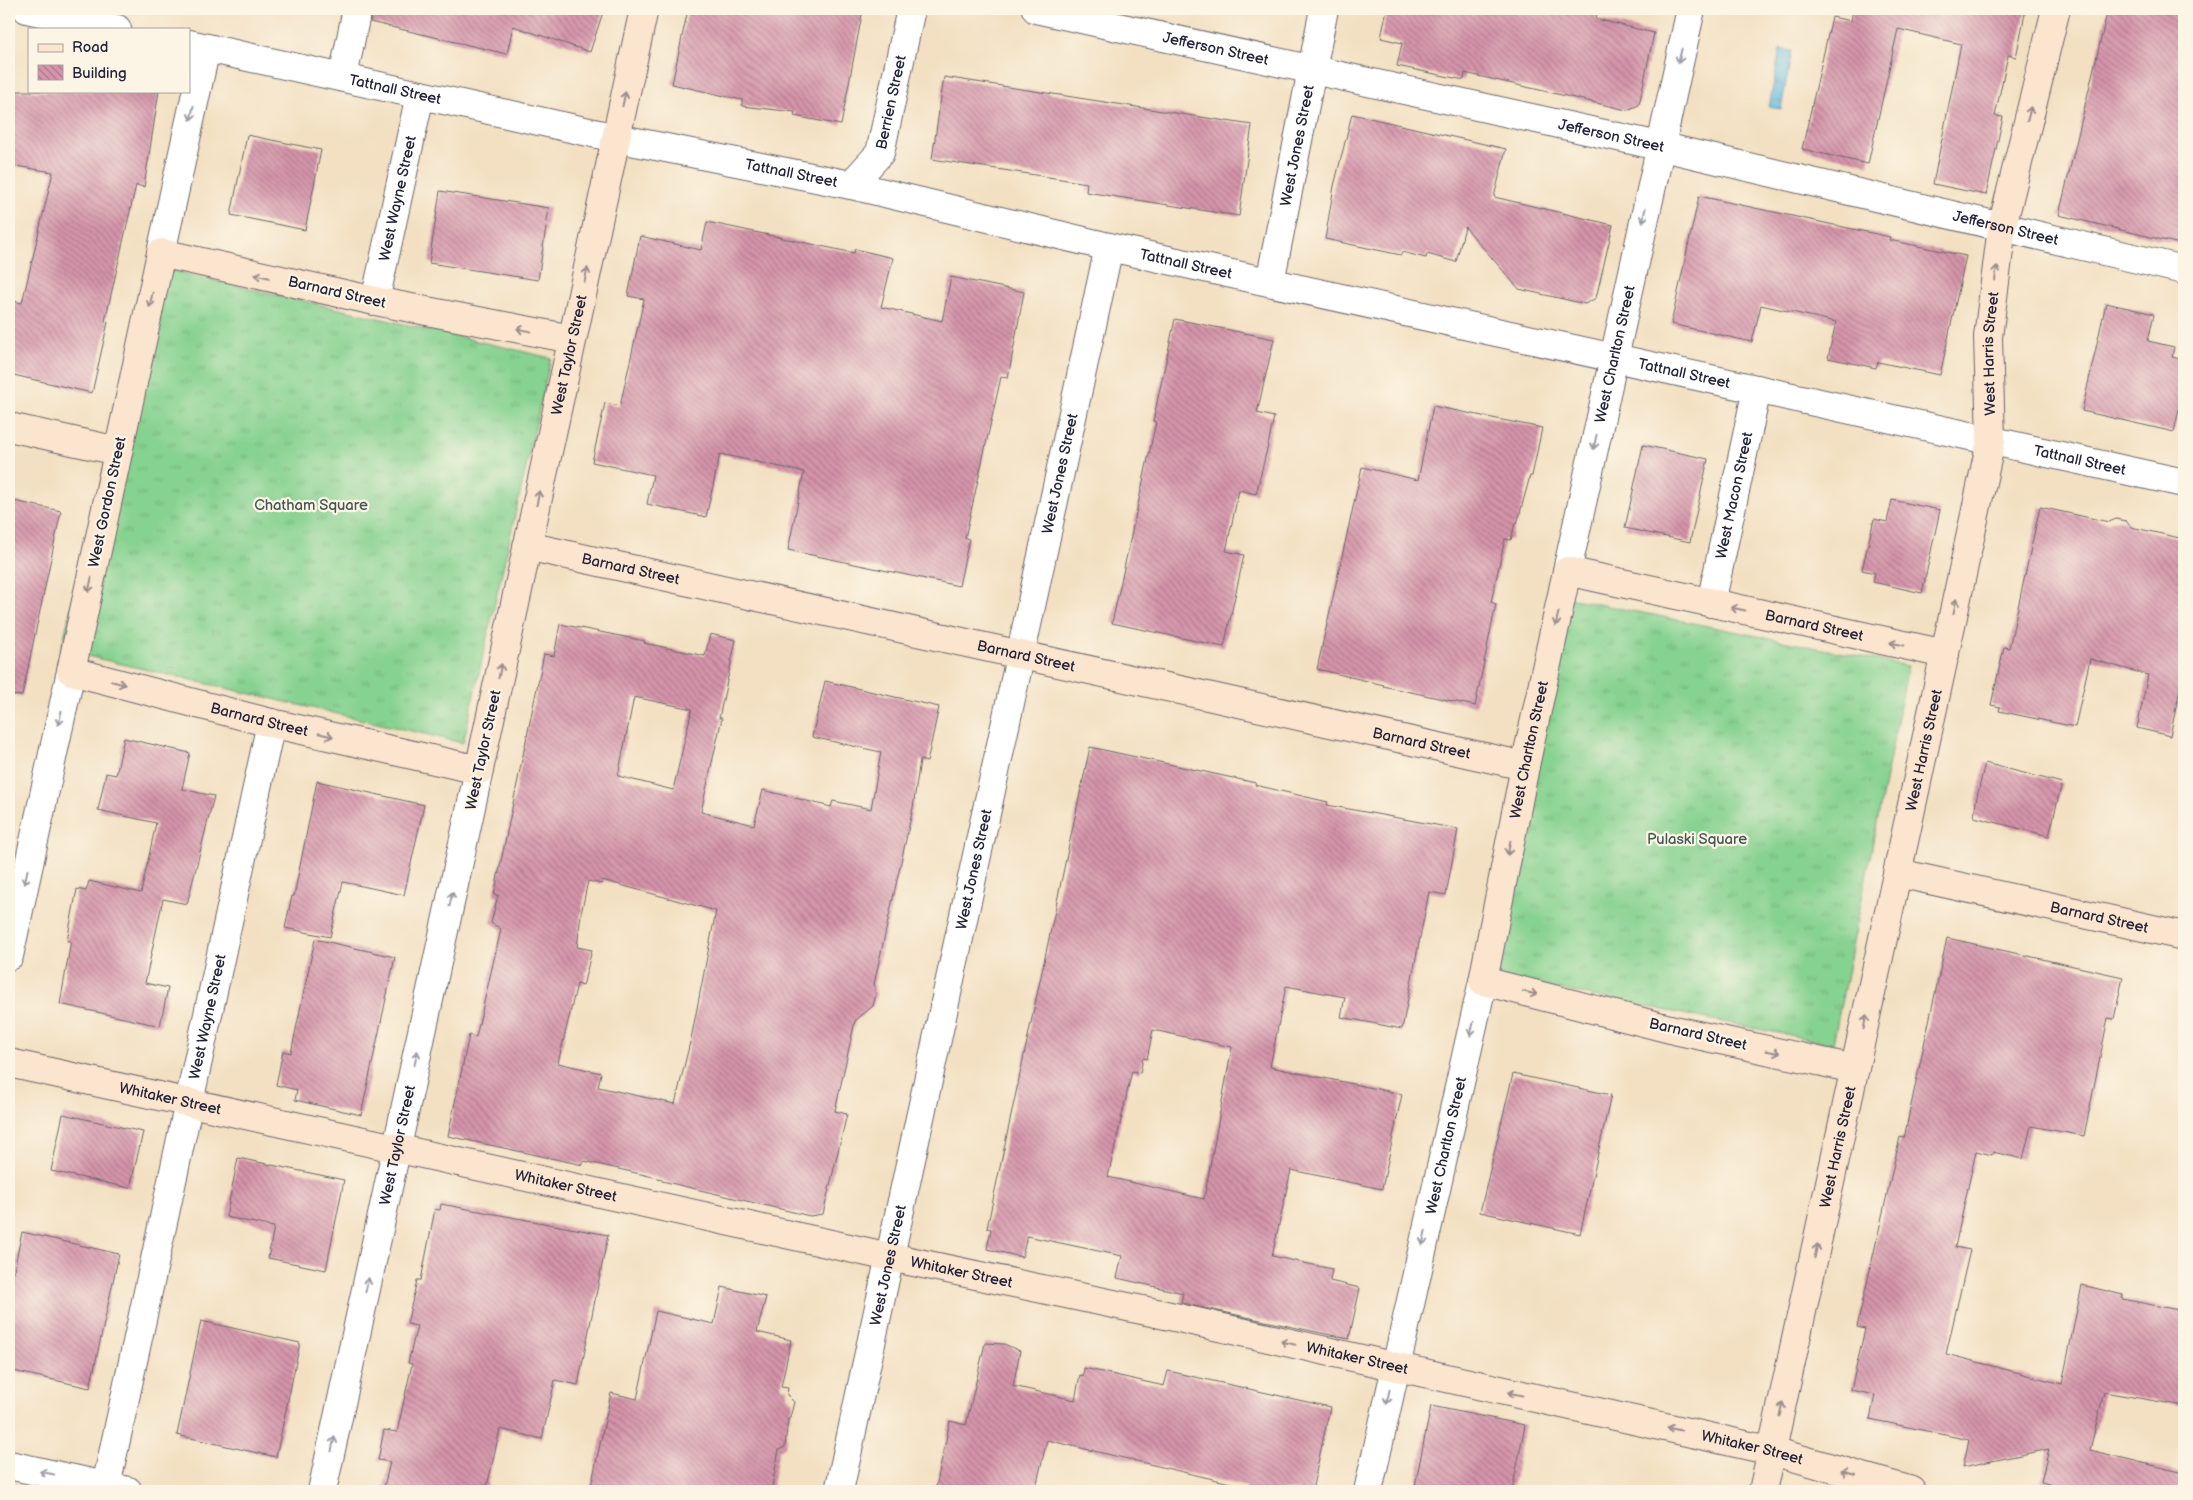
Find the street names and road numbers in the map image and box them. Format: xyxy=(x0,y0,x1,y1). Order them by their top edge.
street label: Jefferson Street xyxy=(1161,28,1271,70)
street label: Berrien Street xyxy=(872,53,911,151)
street label: Tattnall Street xyxy=(347,70,443,109)
street label: West Jones Street xyxy=(1276,83,1319,208)
street label: Jefferson Street xyxy=(1556,115,1666,157)
street label: West Wayne Street xyxy=(375,134,421,263)
street label: Tattnall Street xyxy=(743,155,839,192)
street label: Jefferson Street xyxy=(1951,207,2060,250)
street label: Tattnall Street xyxy=(1138,245,1234,284)
street label: Barnard Street xyxy=(286,272,388,313)
street label: West Charlton Street xyxy=(1591,283,1640,425)
street label: West Harris Street xyxy=(1979,290,2004,416)
street label: West Taylor Street xyxy=(547,293,592,417)
street label: Tattnall Street xyxy=(1636,354,1732,393)
street label: West Jones Street xyxy=(1038,411,1083,536)
street label: West Macon Street xyxy=(1712,430,1758,561)
street label: West Gordon Street xyxy=(84,435,131,569)
street label: Tattnall Street xyxy=(2032,441,2128,480)
street label: Barnard Street xyxy=(580,549,682,589)
street label: Barnard Street xyxy=(1763,606,1865,646)
street label: Barnard Street xyxy=(975,636,1077,677)
street label: West Charlton Street xyxy=(1506,679,1553,820)
street label: West Harris Street xyxy=(1902,687,1947,813)
street label: West Taylor Street xyxy=(461,688,506,812)
street label: Barnard Street xyxy=(208,699,310,741)
street label: Barnard Street xyxy=(1371,724,1473,764)
street label: West Jones Street xyxy=(952,807,997,932)
street label: Barnard Street xyxy=(2048,898,2150,938)
street label: West Wayne Street xyxy=(185,952,231,1081)
street label: Barnard Street xyxy=(1647,1014,1749,1055)
street label: West Charlton Street xyxy=(1422,1075,1471,1216)
street label: Whitaker Street xyxy=(117,1079,223,1120)
street label: West Taylor Street xyxy=(376,1083,420,1207)
street label: West Harris Street xyxy=(1816,1084,1861,1210)
street label: Whitaker Street xyxy=(513,1166,619,1207)
street label: West Jones Street xyxy=(866,1203,911,1327)
street label: Whitaker Street xyxy=(908,1252,1014,1293)
street label: Whitaker Street xyxy=(1304,1338,1410,1379)
street label: Whitaker Street xyxy=(1699,1426,1805,1469)

